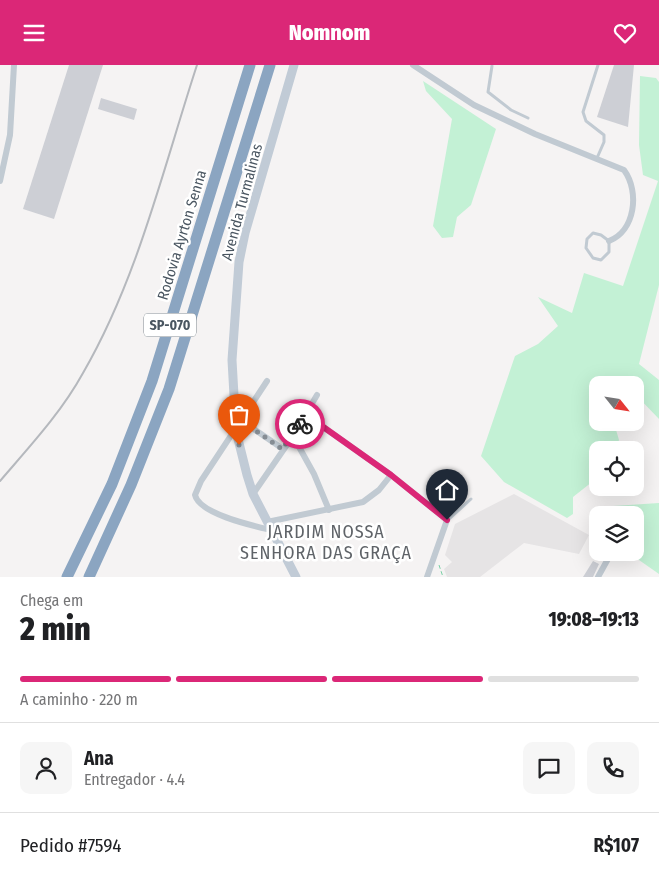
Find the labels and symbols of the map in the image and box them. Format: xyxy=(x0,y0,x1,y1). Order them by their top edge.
street label: Avenida Turmalinas xyxy=(218,142,266,262)
street label: Rodovia Ayrton Senna xyxy=(154,168,210,302)
road number: SP-070 xyxy=(144,313,196,337)
north arrow xyxy=(589,376,644,431)
pin xyxy=(218,394,260,445)
courier xyxy=(275,399,325,449)
pin xyxy=(426,469,468,520)
district label: JARDIM NOSSA SENHORA DAS GRAÇA xyxy=(240,521,412,564)

